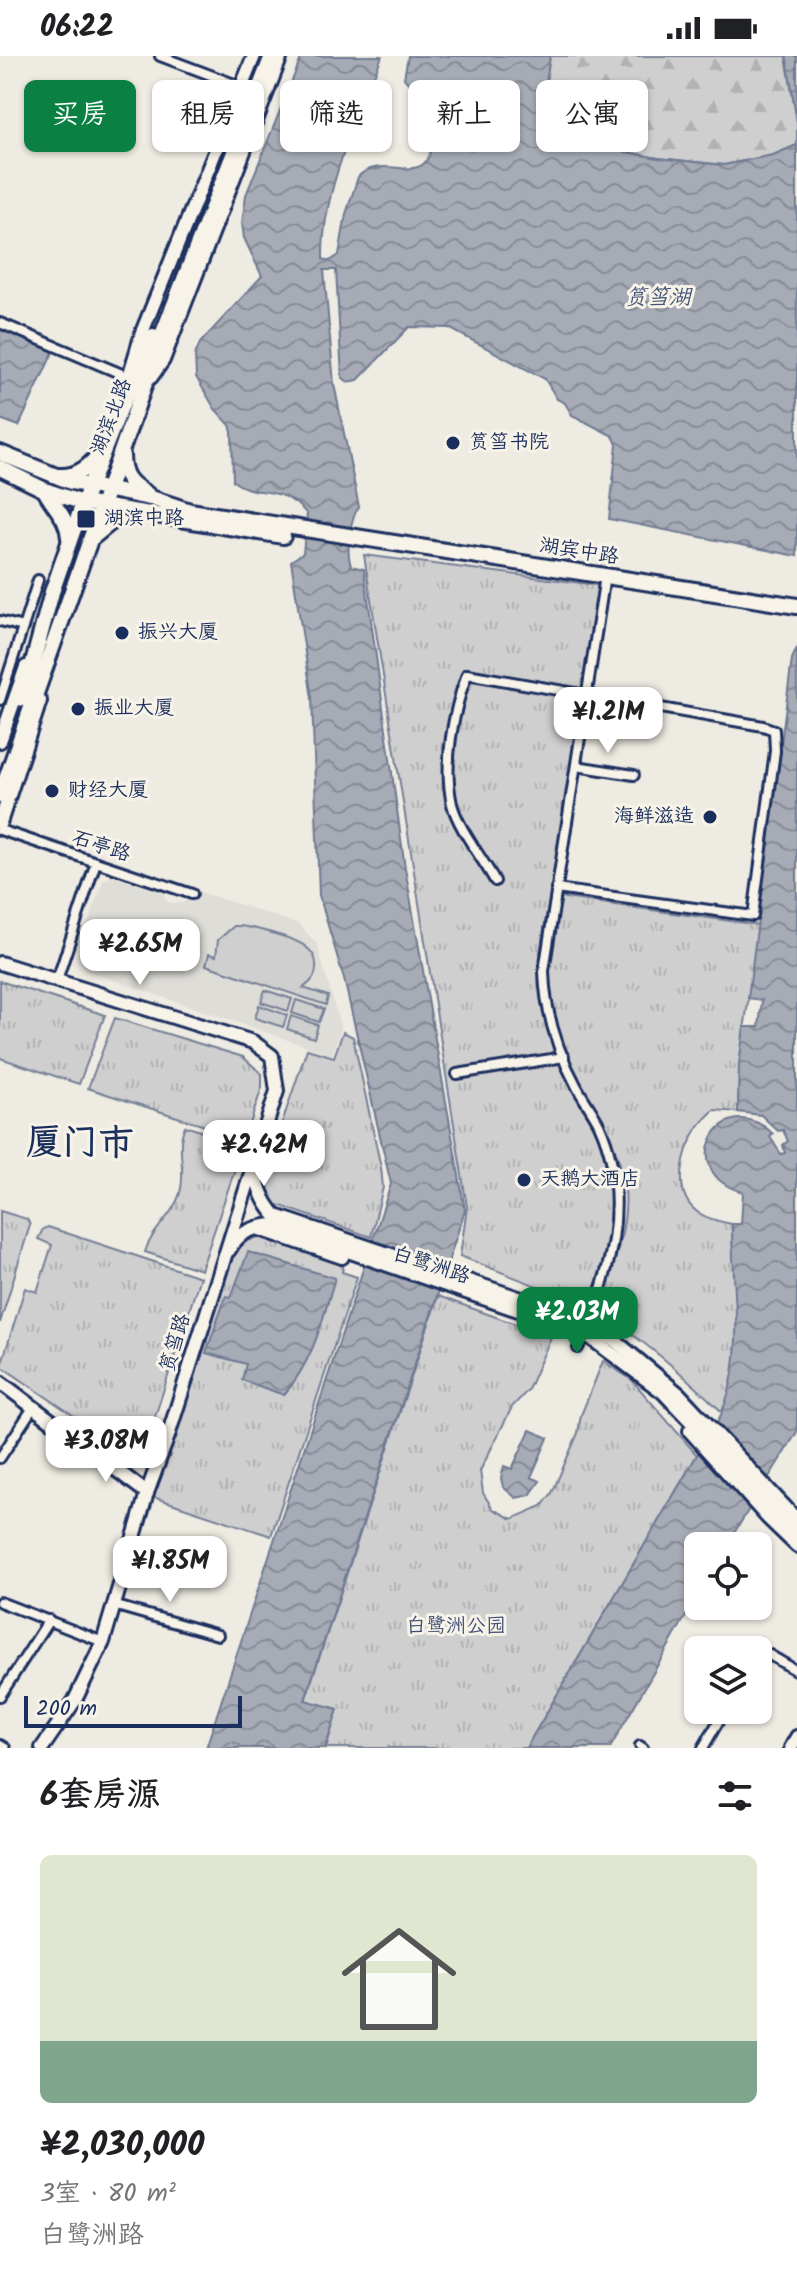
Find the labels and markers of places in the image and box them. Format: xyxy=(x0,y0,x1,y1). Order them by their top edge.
place label: 筼筜书院 xyxy=(469,427,549,459)
marker: 筼筜书院 xyxy=(444,434,462,452)
place label: 湖滨中路 xyxy=(104,503,185,535)
marker: 湖滨中路 xyxy=(75,508,97,530)
place label: 振兴大厦 xyxy=(138,617,218,649)
marker: 振兴大厦 xyxy=(113,624,131,642)
pin: ¥1.21M xyxy=(543,687,673,755)
place label: 振业大厦 xyxy=(94,693,174,725)
marker: 振业大厦 xyxy=(69,700,87,718)
place label: 财经大厦 xyxy=(68,775,148,807)
marker: 财经大厦 xyxy=(43,782,61,800)
place label: 海鲜滋造 xyxy=(614,801,694,833)
marker: 海鲜滋造 xyxy=(701,808,719,826)
pin: ¥2.65M xyxy=(75,919,205,987)
pin: ¥2.42M xyxy=(199,1120,329,1188)
place label: 天鹅大酒店 xyxy=(540,1164,640,1196)
marker: 天鹅大酒店 xyxy=(515,1171,533,1189)
pin: ¥2.03M xyxy=(512,1287,642,1355)
pin: ¥3.08M xyxy=(41,1416,171,1484)
pin: ¥1.85M xyxy=(105,1536,235,1604)

